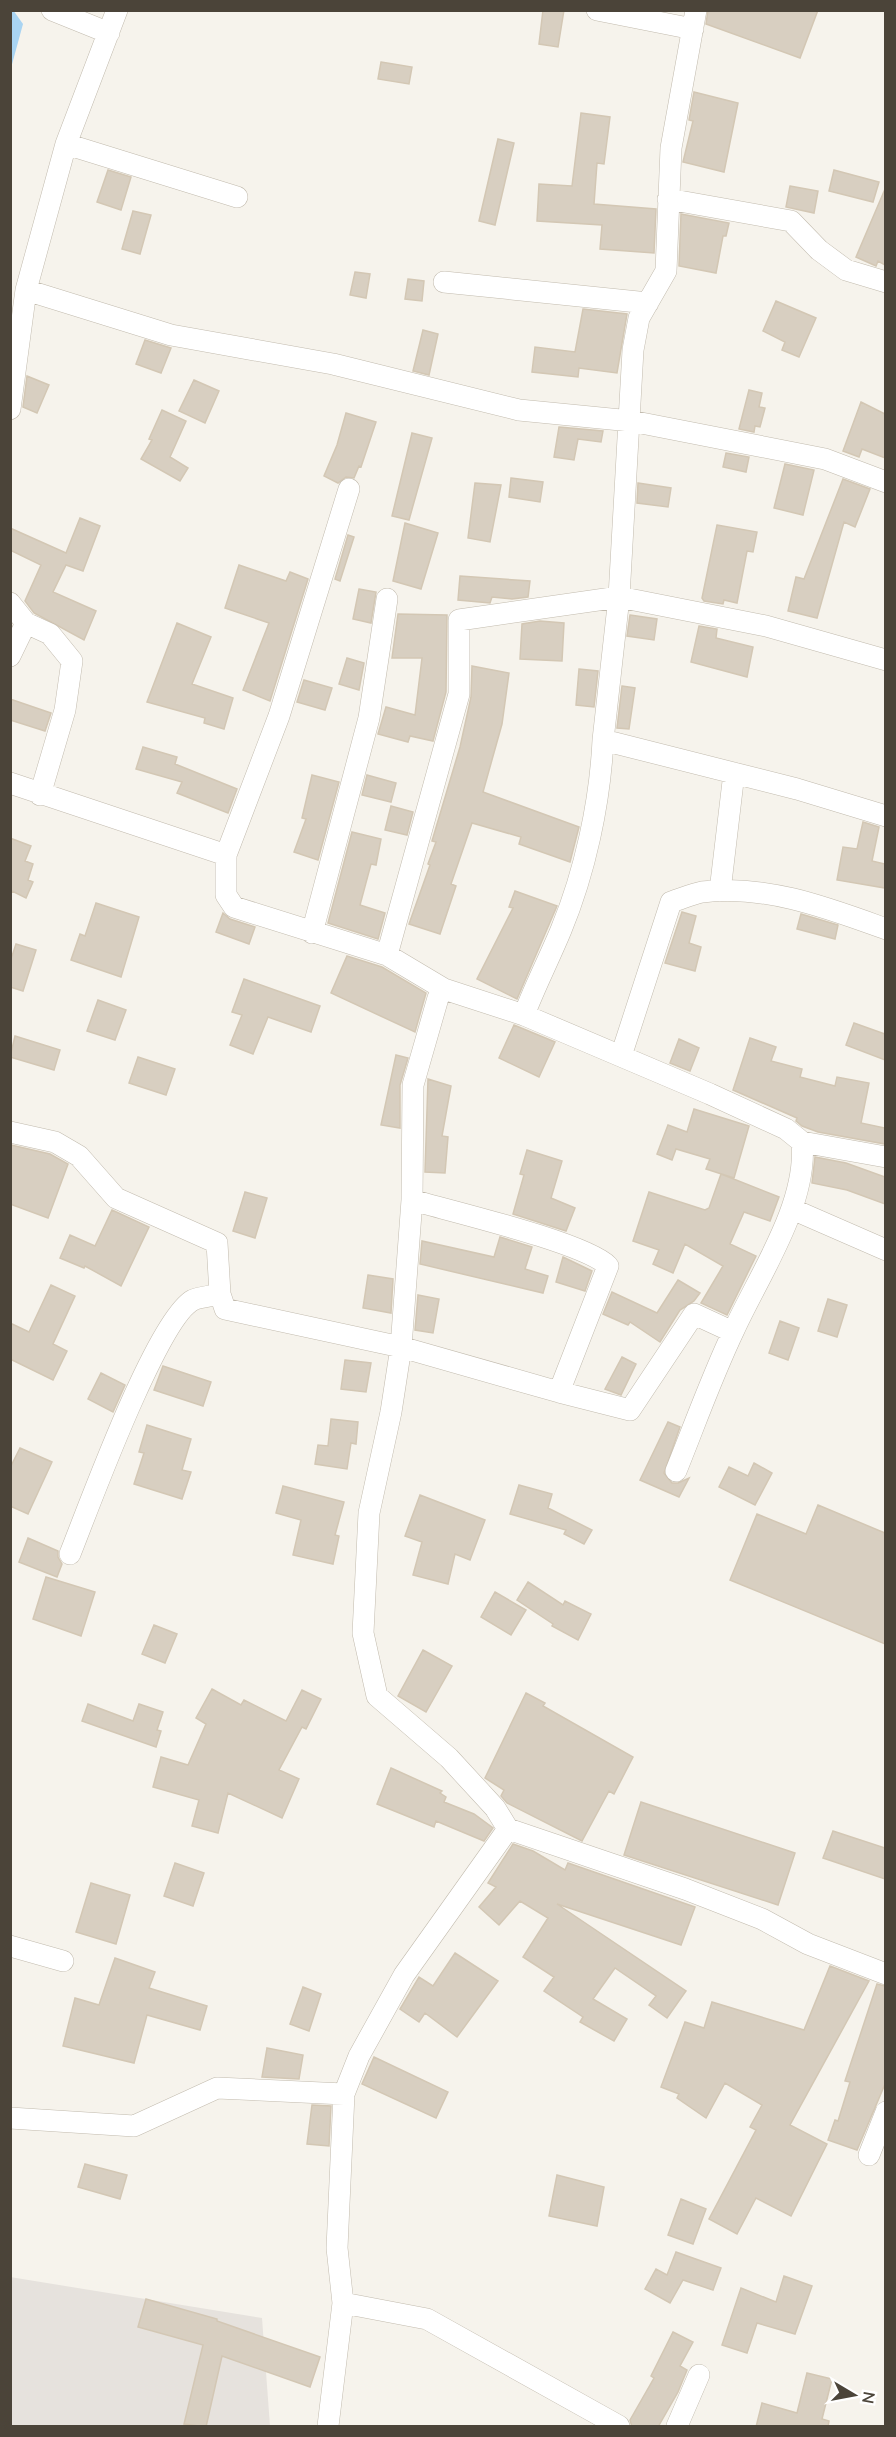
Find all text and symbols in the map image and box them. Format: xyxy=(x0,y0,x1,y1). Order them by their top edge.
north arrow xyxy=(824,2365,884,2425)
text: N xyxy=(856,2390,880,2405)

